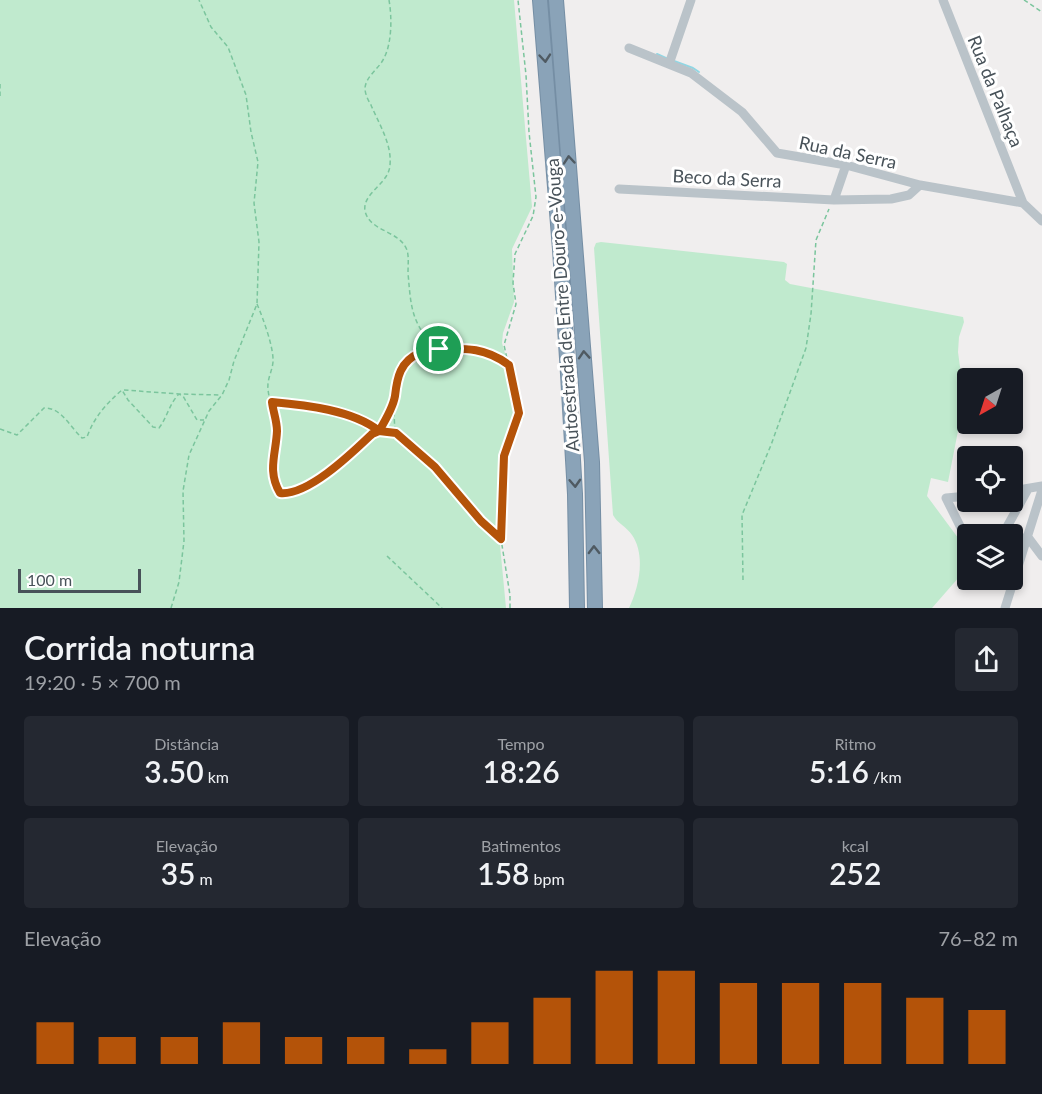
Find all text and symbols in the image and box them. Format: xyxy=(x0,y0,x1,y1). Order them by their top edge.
street label: Rua da Palhaça xyxy=(964,32,1028,150)
one-way arrow xyxy=(538,54,551,63)
street label: Rua da Serra xyxy=(797,131,899,173)
one-way arrow xyxy=(562,156,575,165)
street label: Autoestrada de Entre Douro-e-Vouga xyxy=(541,157,583,453)
street label: Beco da Serra xyxy=(672,164,782,192)
pin xyxy=(413,323,464,374)
icon: arrive xyxy=(422,332,455,365)
one-way arrow xyxy=(578,350,591,359)
north arrow xyxy=(957,368,1023,434)
map controls xyxy=(957,368,1023,590)
button: locate xyxy=(957,446,1023,512)
one-way arrow xyxy=(568,479,581,488)
button: layers xyxy=(957,524,1023,590)
one-way arrow xyxy=(588,545,601,554)
scale bar xyxy=(18,566,141,594)
text: 100 m xyxy=(27,570,72,589)
text: Corrida noturna xyxy=(24,627,255,667)
button: share xyxy=(955,628,1018,691)
text: 19:20 · 5 × 700 m xyxy=(24,670,181,694)
text: Distância xyxy=(154,734,219,753)
text: Tempo xyxy=(497,734,545,753)
text: Ritmo xyxy=(834,734,876,753)
text: 3.50 xyxy=(144,753,204,789)
text: 18:26 xyxy=(482,753,560,789)
text: 5:16 xyxy=(809,753,869,789)
text: km xyxy=(204,767,229,786)
text: /km xyxy=(869,767,902,786)
text: Elevação xyxy=(156,836,218,855)
text: Batimentos xyxy=(481,836,561,855)
text: kcal xyxy=(842,836,869,855)
text: 35 xyxy=(161,855,195,891)
text: 158 xyxy=(477,855,530,891)
text: 252 xyxy=(829,855,881,891)
text: m xyxy=(195,869,213,888)
text: bpm xyxy=(530,869,565,888)
text: Elevação xyxy=(24,926,101,950)
text: 76–82 m xyxy=(938,926,1018,950)

